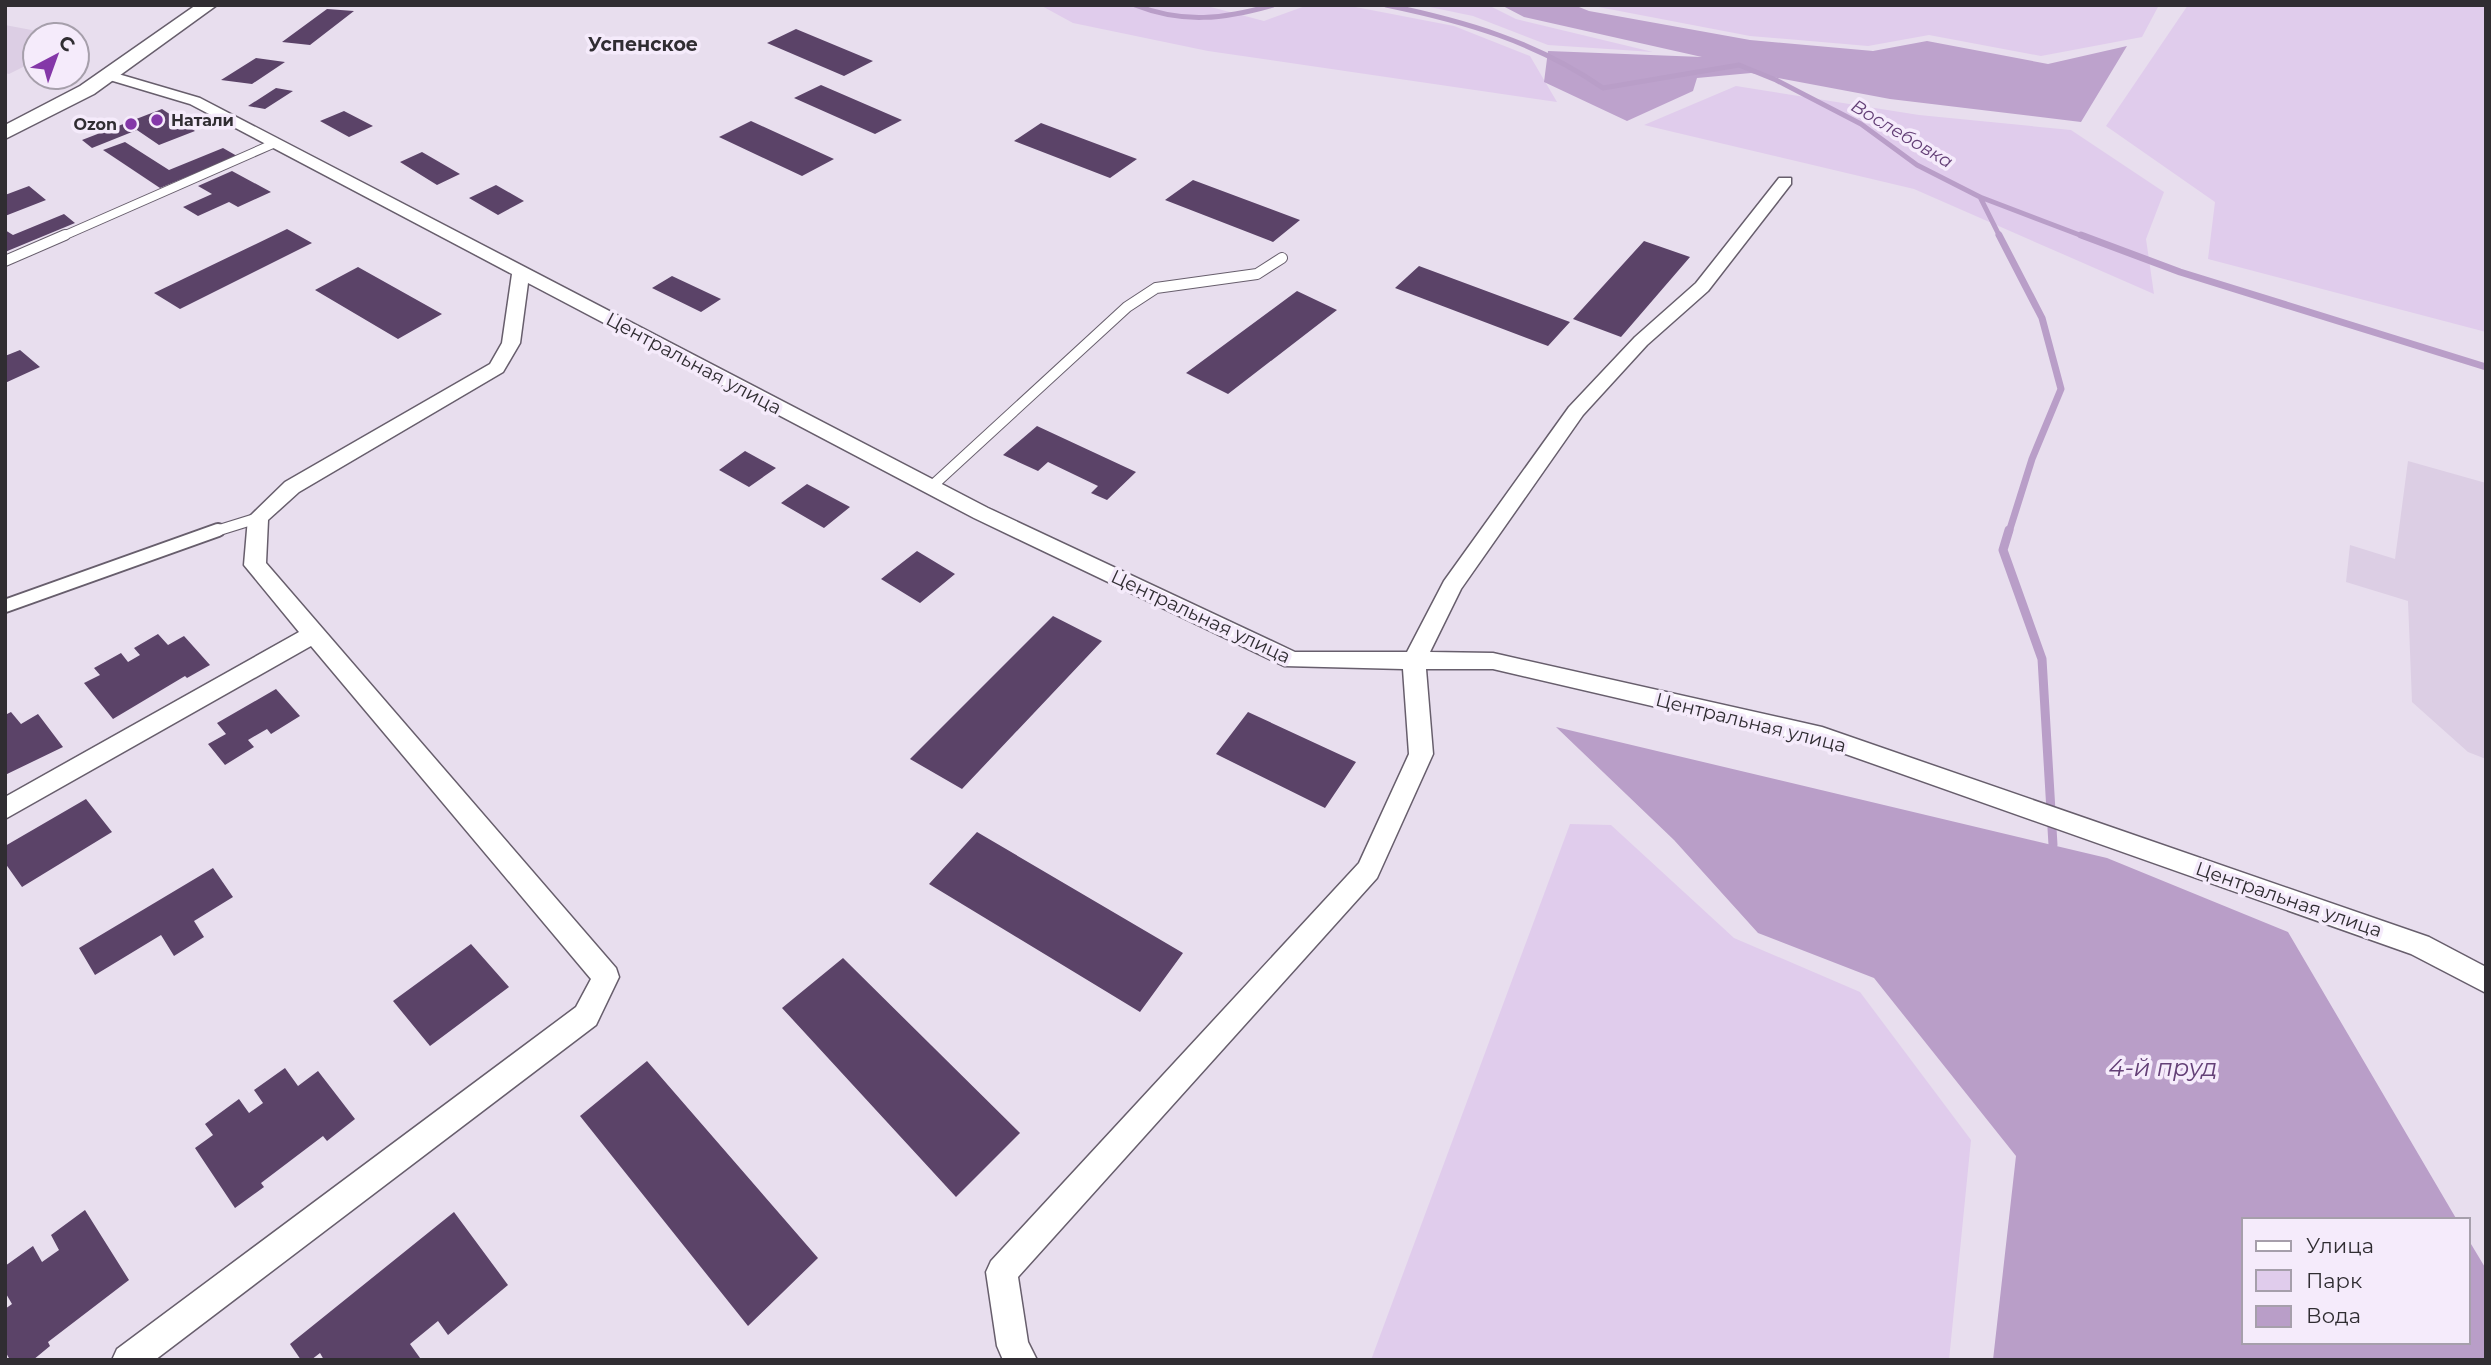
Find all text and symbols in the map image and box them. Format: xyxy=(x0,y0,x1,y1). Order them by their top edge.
north arrow xyxy=(21,21,91,91)
text: С xyxy=(54,30,80,57)
district label: Успенское xyxy=(588,33,698,56)
water label: Вослебовка xyxy=(1847,95,1957,173)
place label: Натали xyxy=(171,111,234,130)
marker: Натали xyxy=(149,112,165,128)
place label: Ozon xyxy=(73,115,117,134)
marker: Ozon xyxy=(123,116,139,132)
street label: Центральная улица xyxy=(602,307,785,419)
street label: Центральная улица xyxy=(1107,565,1294,668)
street label: Центральная улица xyxy=(1653,688,1848,757)
street label: Центральная улица xyxy=(2193,857,2385,942)
water label: 4-й пруд xyxy=(2109,1053,2217,1082)
legend xyxy=(2242,1218,2470,1344)
text: Улица xyxy=(2306,1233,2374,1258)
text: Парк xyxy=(2306,1268,2362,1293)
text: Вода xyxy=(2306,1303,2361,1328)

